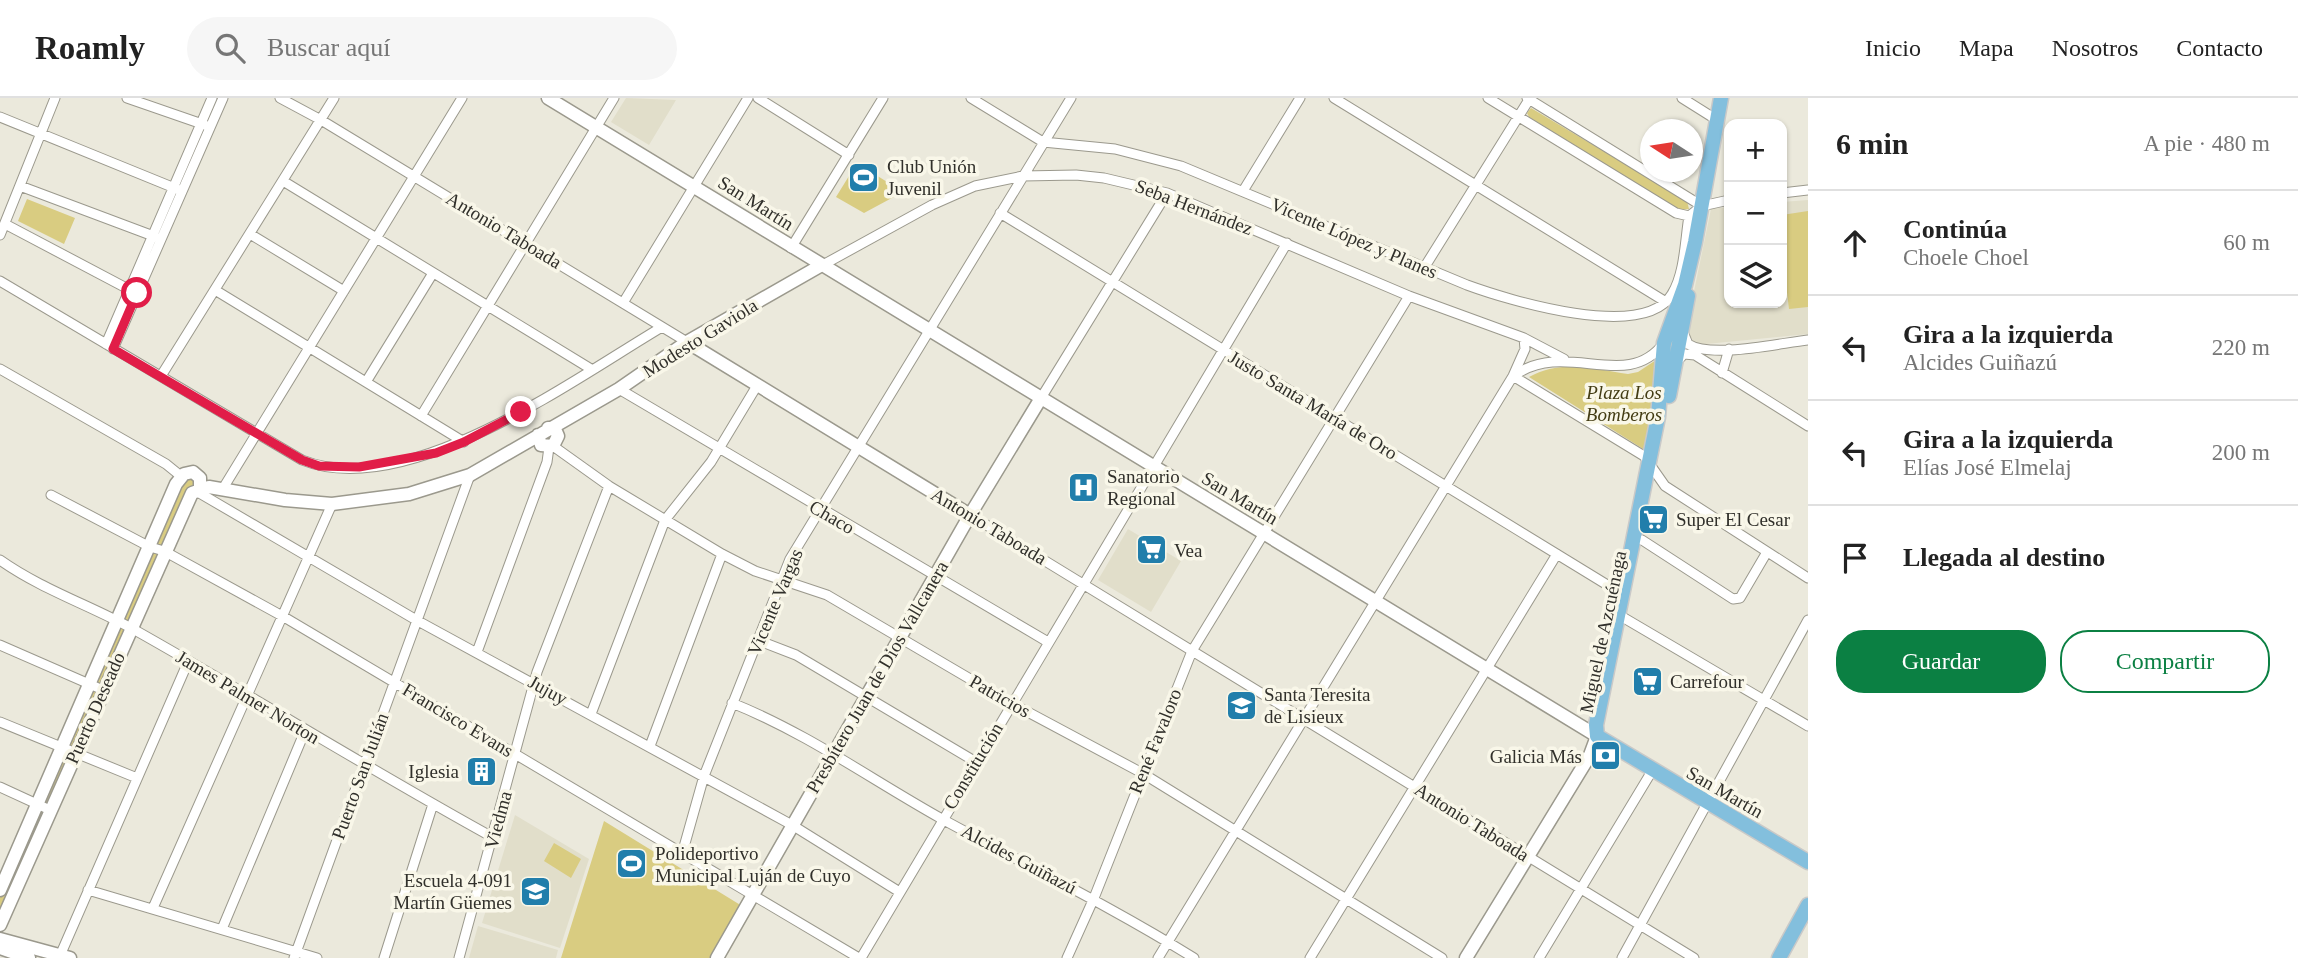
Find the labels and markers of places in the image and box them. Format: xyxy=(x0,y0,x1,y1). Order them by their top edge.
place label: Club Unión Juvenil xyxy=(887,156,977,199)
sports icon: Club Unión Juvenil xyxy=(847,160,881,194)
place label: Sanatorio Regional xyxy=(1107,466,1180,509)
hospital icon: Sanatorio Regional xyxy=(1067,470,1101,504)
supermarket icon: Super El Cesar xyxy=(1636,502,1670,536)
place label: Super El Cesar xyxy=(1676,509,1791,530)
supermarket icon: Vea xyxy=(1134,533,1168,567)
place label: Vea xyxy=(1174,540,1203,561)
supermarket icon: Carrefour xyxy=(1630,664,1664,698)
place label: Carrefour xyxy=(1670,671,1745,692)
place label: Santa Teresita de Lisieux xyxy=(1264,684,1371,727)
school or university icon: Santa Teresita de Lisieux xyxy=(1224,688,1258,722)
bank icon: Galicia Más xyxy=(1588,739,1622,773)
place label: Galicia Más xyxy=(1490,746,1582,767)
building icon: Iglesia xyxy=(465,754,499,788)
place label: Iglesia xyxy=(408,761,460,782)
place label: Polideportivo Municipal Luján de Cuyo xyxy=(655,843,851,886)
sports icon: Polideportivo Municipal Luján de Cuyo xyxy=(615,847,649,881)
place label: Escuela 4-091 Martín Güemes xyxy=(393,870,512,913)
school or university icon: Escuela 4-091 Martín Güemes xyxy=(518,874,552,908)

